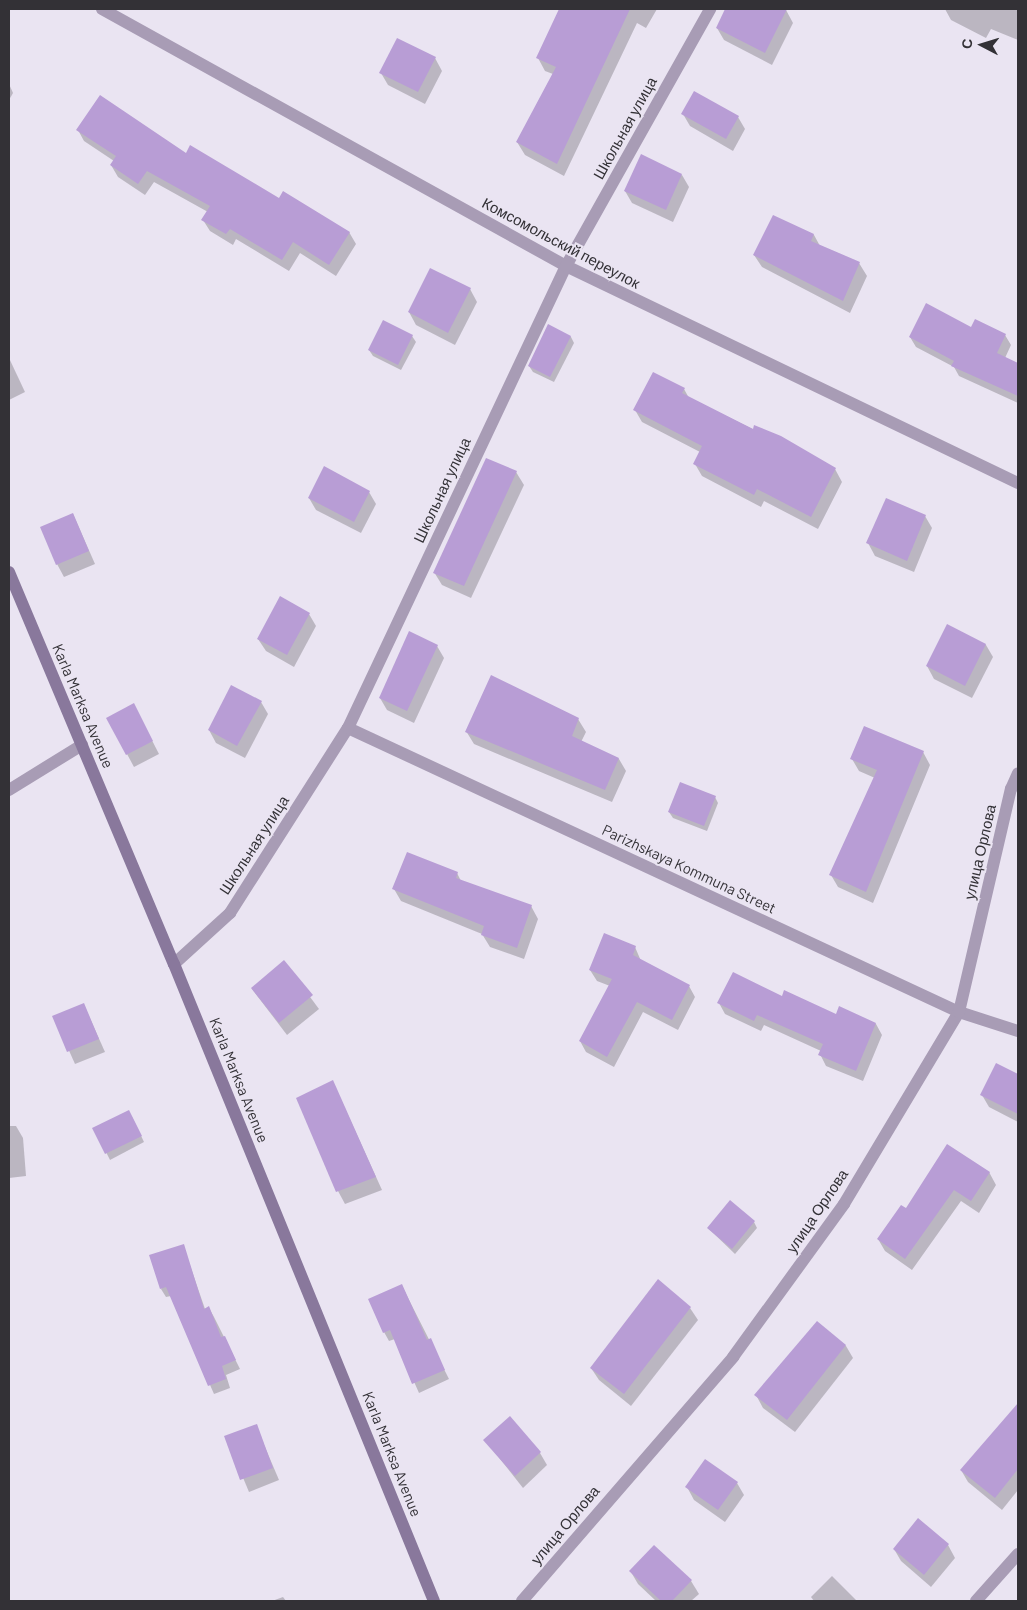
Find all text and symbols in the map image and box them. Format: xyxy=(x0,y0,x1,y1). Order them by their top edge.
north arrow xyxy=(957,20,1007,70)
text: С xyxy=(958,38,975,49)
street label: Школьная улица xyxy=(589,74,661,182)
street label: Комсомольский переулок xyxy=(479,194,643,292)
street label: Школьная улица xyxy=(410,435,474,545)
street label: Karla Marksa Avenue xyxy=(49,641,117,771)
street label: Школьная улица xyxy=(215,792,293,898)
street label: улица Орлова xyxy=(960,803,1000,901)
street label: Parizhskaya Kommuna Street xyxy=(599,821,779,917)
street label: Karla Marksa Avenue xyxy=(206,1015,272,1145)
street label: улица Орлова xyxy=(782,1166,852,1256)
street label: Karla Marksa Avenue xyxy=(359,1389,425,1519)
street label: улица Орлова xyxy=(527,1482,603,1568)

